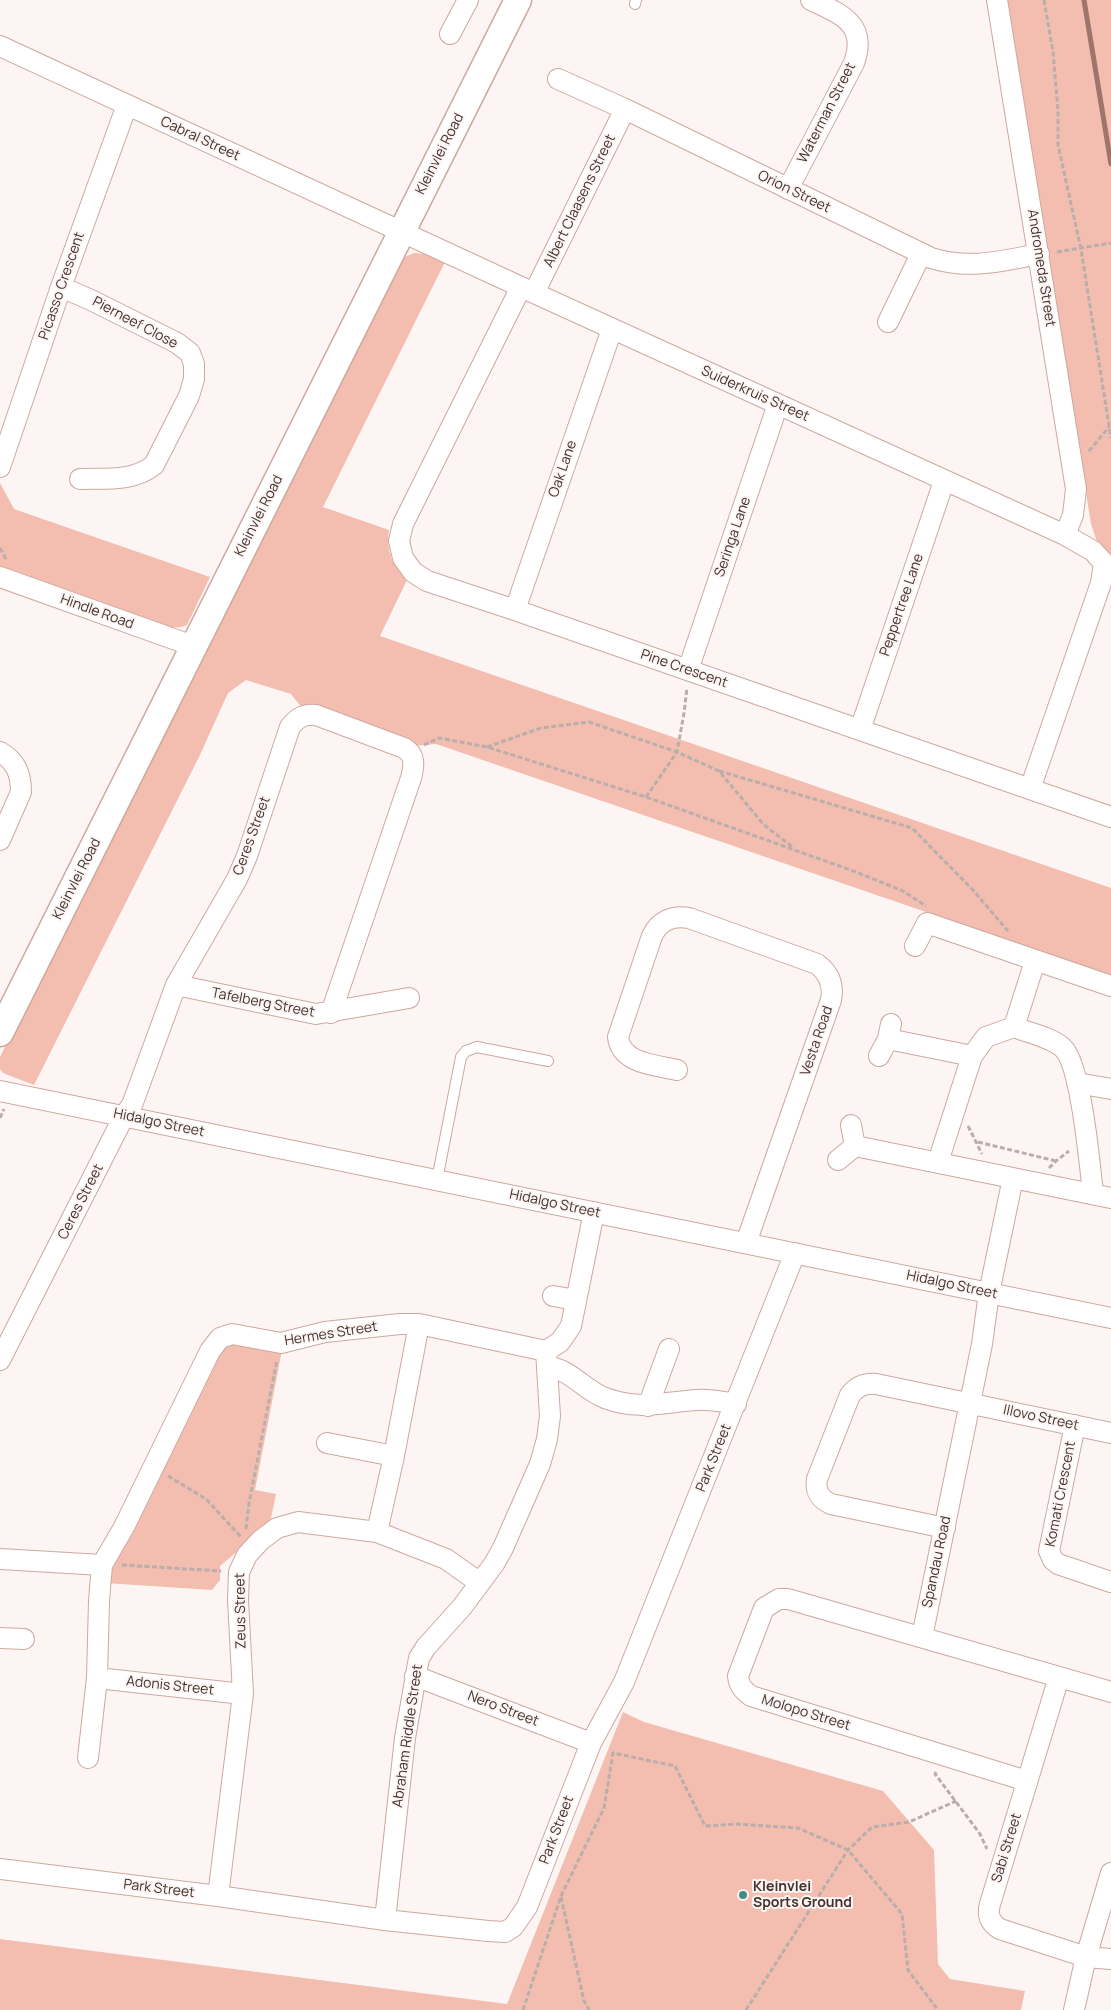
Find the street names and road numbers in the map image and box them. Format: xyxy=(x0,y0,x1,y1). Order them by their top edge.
street label: Waterman Street xyxy=(794,60,860,166)
street label: Kleinvlei Road xyxy=(412,110,468,198)
street label: Cabral Street xyxy=(158,113,242,165)
street label: Albert Claasens Street xyxy=(540,132,620,270)
street label: Orion Street xyxy=(755,167,833,217)
street label: Andromeda Street xyxy=(1023,208,1059,328)
street label: Picasso Crescent xyxy=(36,230,88,342)
street label: Pierneef Close xyxy=(89,293,181,353)
street label: Suiderkruis Street xyxy=(698,363,812,425)
street label: Oak Lane xyxy=(545,438,581,500)
street label: Kleinvlei Road xyxy=(231,472,287,560)
street label: Seringa Lane xyxy=(711,495,755,579)
street label: Peppertree Lane xyxy=(877,552,927,658)
street label: Hindle Road xyxy=(58,591,136,633)
street label: Pine Crescent xyxy=(638,646,730,692)
street label: Ceres Street xyxy=(230,794,274,878)
street label: Kleinvlei Road xyxy=(49,835,105,923)
street label: Tafelberg Street xyxy=(210,985,316,1021)
street label: Vesta Road xyxy=(797,1004,837,1078)
street label: Hidalgo Street xyxy=(112,1105,206,1141)
street label: Ceres Street xyxy=(55,1161,107,1243)
street label: Hidalgo Street xyxy=(508,1186,602,1222)
street label: Hidalgo Street xyxy=(905,1267,999,1303)
street label: Hermes Street xyxy=(283,1318,379,1350)
street label: Illovo Street xyxy=(1002,1402,1080,1434)
street label: Park Street xyxy=(693,1422,735,1494)
street label: Komati Crescent xyxy=(1043,1440,1079,1548)
street label: Spandau Road xyxy=(919,1515,955,1609)
street label: Zeus Street xyxy=(232,1573,250,1649)
street label: Abraham Riddle Street xyxy=(390,1663,426,1809)
street label: Adonis Street xyxy=(125,1673,215,1699)
street label: Nero Street xyxy=(465,1688,541,1730)
street label: Molopo Street xyxy=(760,1692,852,1734)
street label: Park Street xyxy=(536,1793,578,1867)
street label: Sabi Street xyxy=(988,1811,1026,1885)
street label: Park Street xyxy=(122,1876,196,1902)

